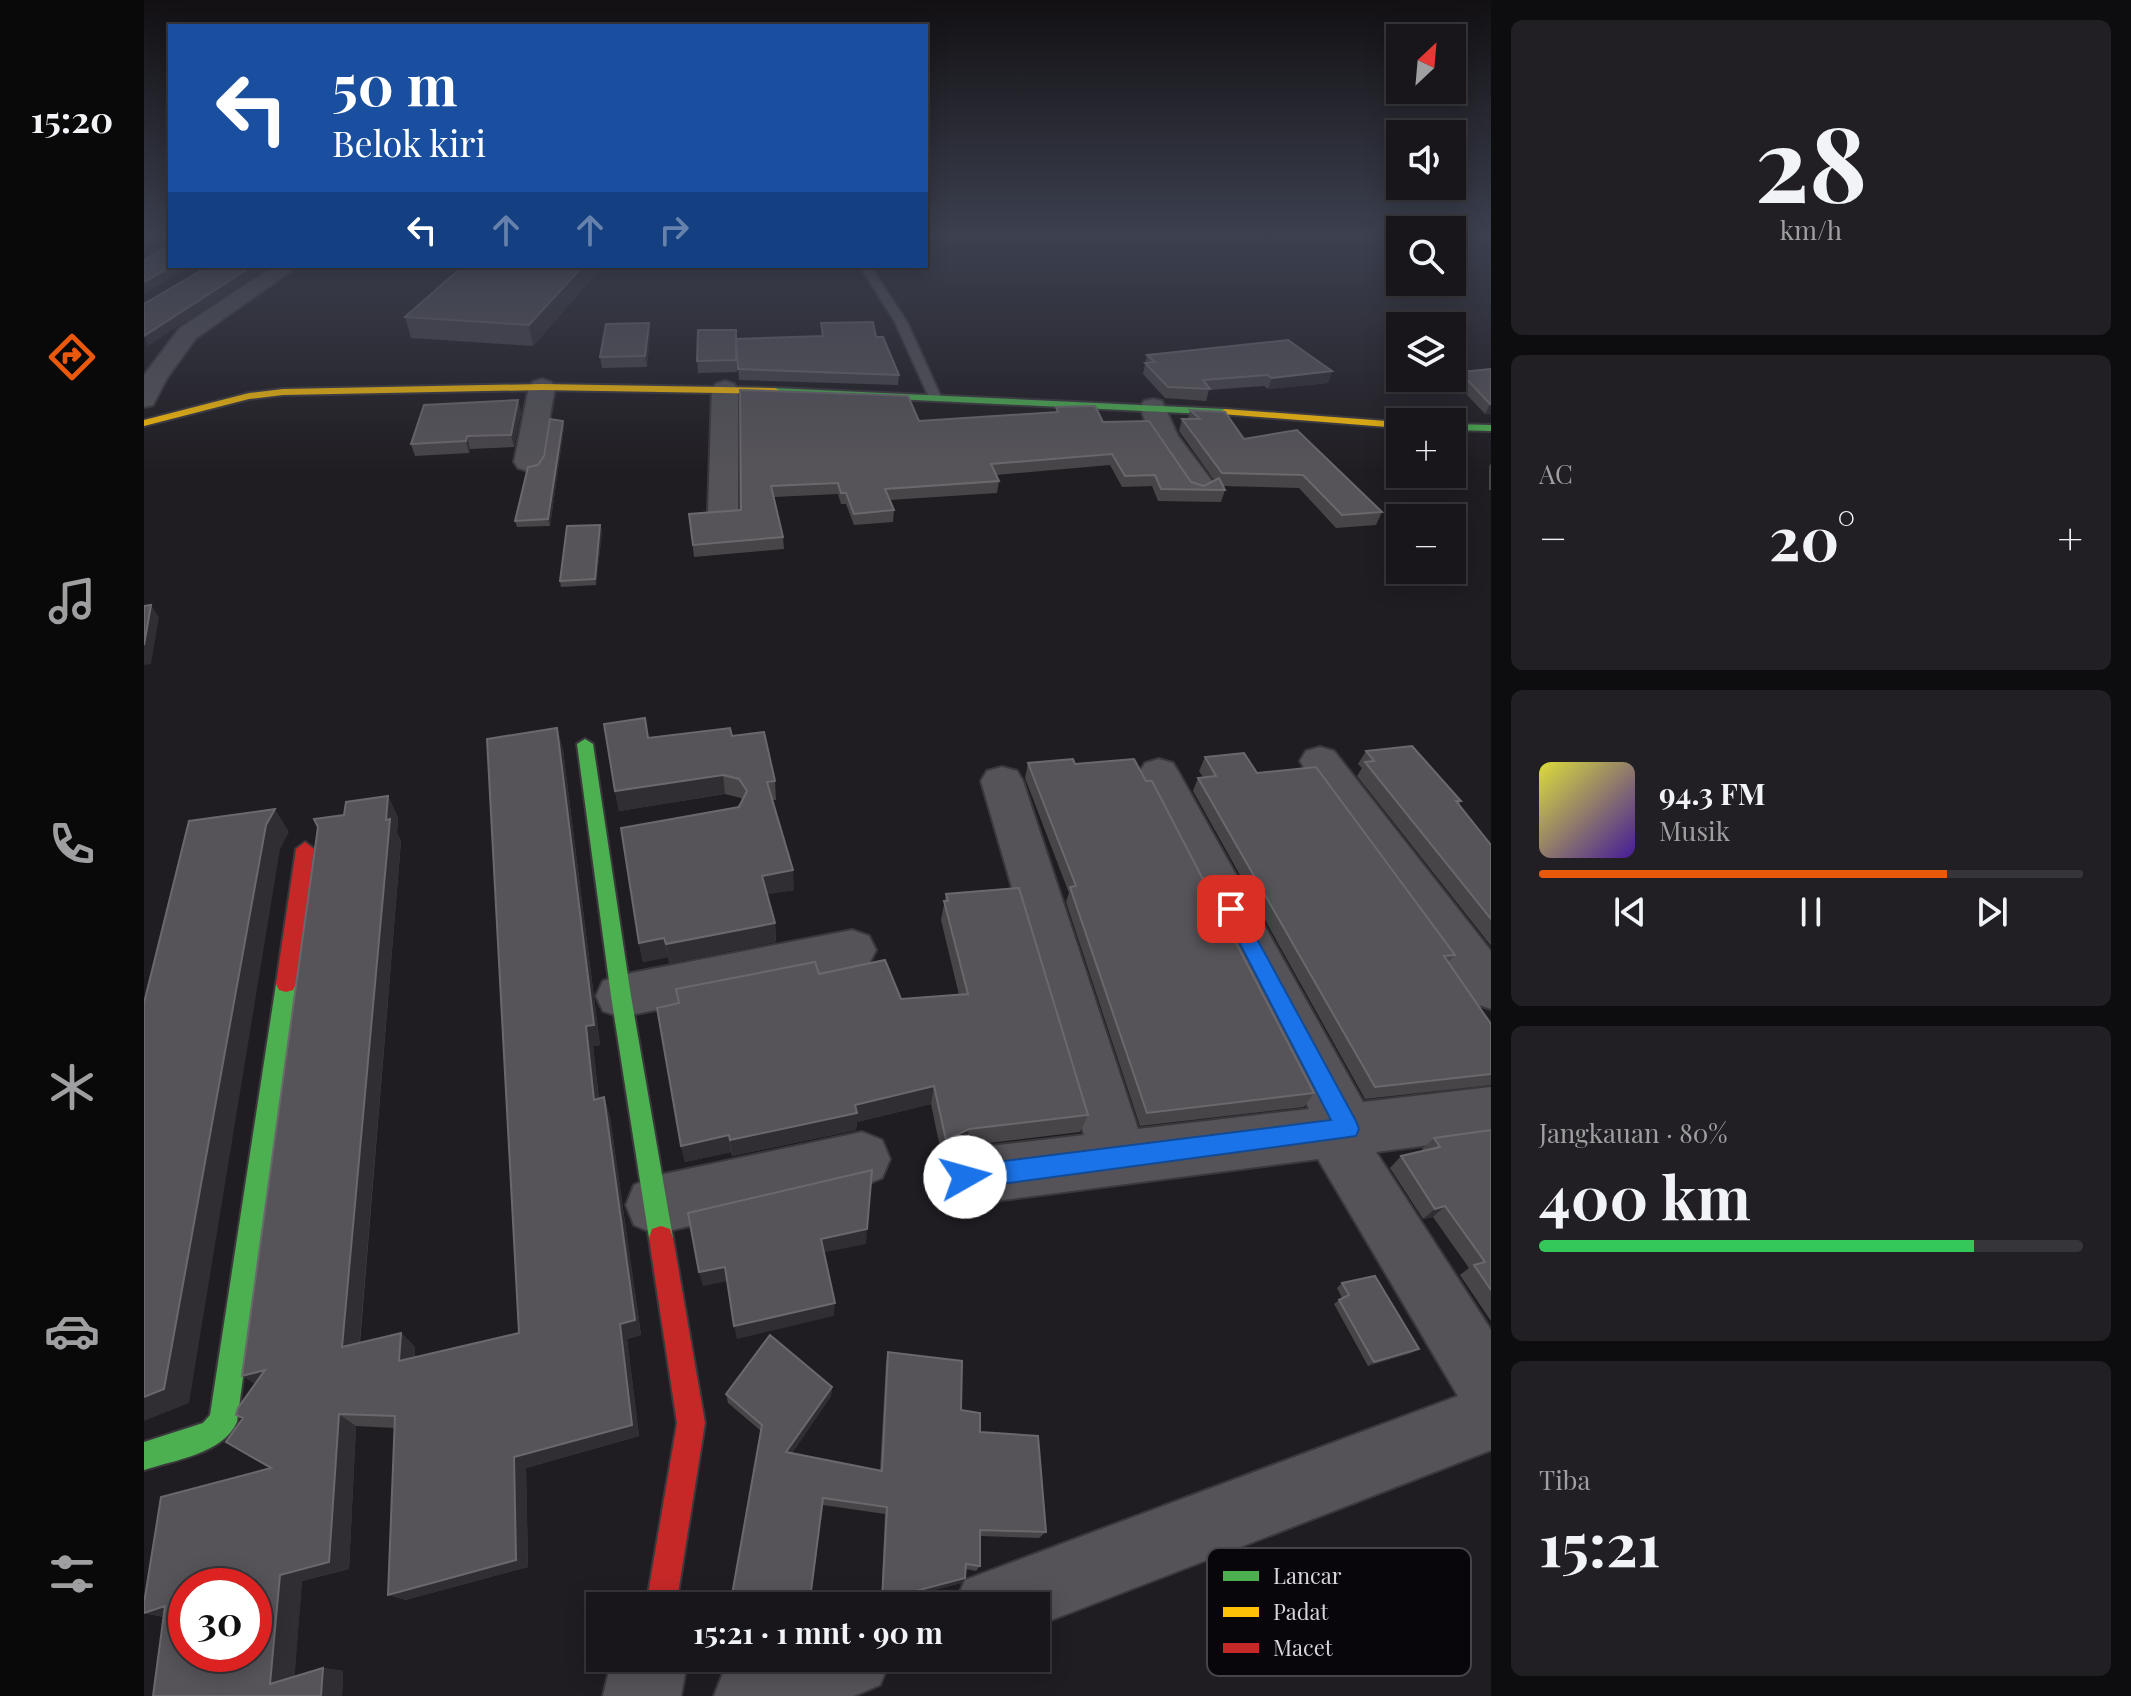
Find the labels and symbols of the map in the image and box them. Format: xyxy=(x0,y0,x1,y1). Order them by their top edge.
north arrow xyxy=(1386,24,1466,104)
pin xyxy=(1197,875,1265,943)
position arrow xyxy=(923,1135,1007,1219)
legend xyxy=(1207,1548,1471,1676)
text: Lancar xyxy=(1273,1560,1342,1590)
speed limit sign: 30 xyxy=(168,1568,272,1672)
text: Padat xyxy=(1273,1596,1329,1626)
text: Macet xyxy=(1273,1632,1334,1662)

